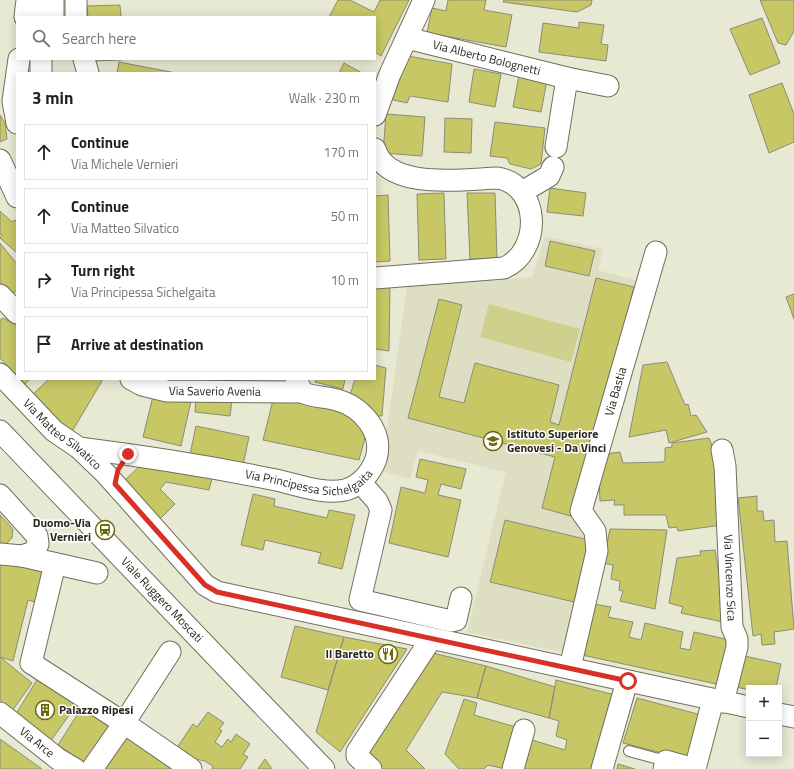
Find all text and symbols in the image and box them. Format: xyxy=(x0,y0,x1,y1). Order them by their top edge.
search box xyxy=(16,16,376,60)
icon: search xyxy=(30,27,52,49)
text: Search here xyxy=(62,27,136,50)
street label: Via Alberto Bolognetti xyxy=(431,35,543,80)
text: 3 min xyxy=(32,85,73,111)
text: Walk · 230 m xyxy=(289,88,360,108)
text: Continue xyxy=(71,131,129,154)
icon: ahead xyxy=(33,141,55,163)
text: 170 m xyxy=(323,142,359,162)
text: Via Michele Vernieri xyxy=(71,154,178,174)
text: Continue xyxy=(71,195,129,218)
icon: ahead xyxy=(33,205,55,227)
text: 50 m xyxy=(331,206,359,226)
text: Via Matteo Silvatico xyxy=(71,218,179,238)
text: Turn right xyxy=(71,259,135,282)
icon: right xyxy=(33,269,55,291)
text: 10 m xyxy=(331,270,359,290)
text: Via Principessa Sichelgaita xyxy=(71,282,215,302)
icon: arrive xyxy=(33,333,55,355)
text: Arrive at destination xyxy=(71,333,204,356)
street label: Via Bastia xyxy=(599,365,631,418)
street label: Via Saverio Avenia xyxy=(169,381,261,401)
street label: Via Matteo Silvatico xyxy=(19,394,106,474)
place label: Istituto Superiore Genovesi - Da Vinci xyxy=(507,424,606,457)
school or university icon: Istituto Superiore Genovesi - Da Vinci xyxy=(482,430,504,452)
route end xyxy=(119,445,137,463)
street label: Via Principessa Sichelgaita xyxy=(243,464,377,500)
place label: Duomo-Via Vernieri xyxy=(33,513,91,546)
station icon: Duomo-Via Vernieri xyxy=(94,519,116,541)
street label: Via Vincenzo Sica xyxy=(719,534,742,621)
street label: Viale Ruggero Moscati xyxy=(117,552,208,647)
restaurant icon: Il Baretto xyxy=(377,643,399,665)
place label: Il Baretto xyxy=(326,644,374,663)
route start xyxy=(619,672,637,690)
map controls xyxy=(746,685,782,757)
button: + xyxy=(746,685,782,721)
building icon: Palazzo Ripesi xyxy=(34,699,56,721)
place label: Palazzo Ripesi xyxy=(59,700,133,719)
button: − xyxy=(746,721,782,757)
street label: Via Arce xyxy=(15,722,59,762)

